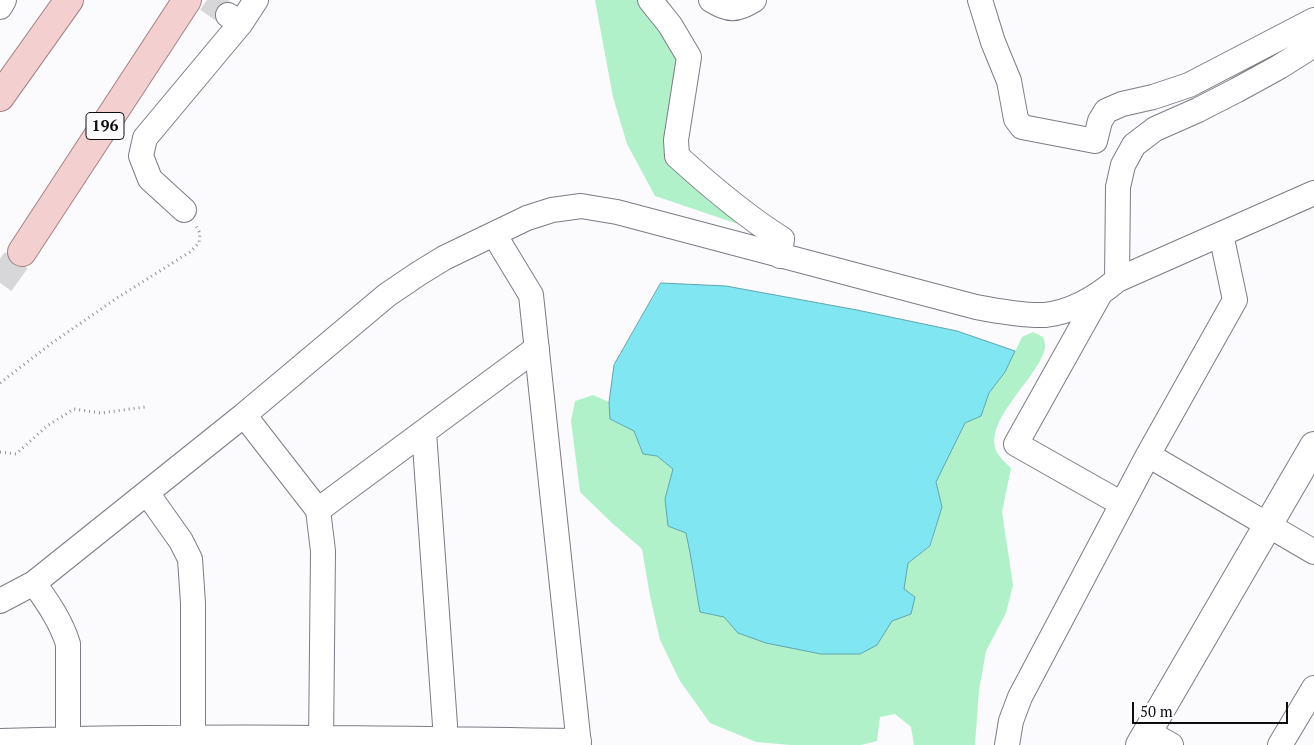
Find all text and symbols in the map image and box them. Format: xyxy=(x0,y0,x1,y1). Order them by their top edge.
road number: 196 xyxy=(86,112,124,140)
scale bar xyxy=(1134,692,1290,724)
text: 50 m xyxy=(1140,701,1173,721)

